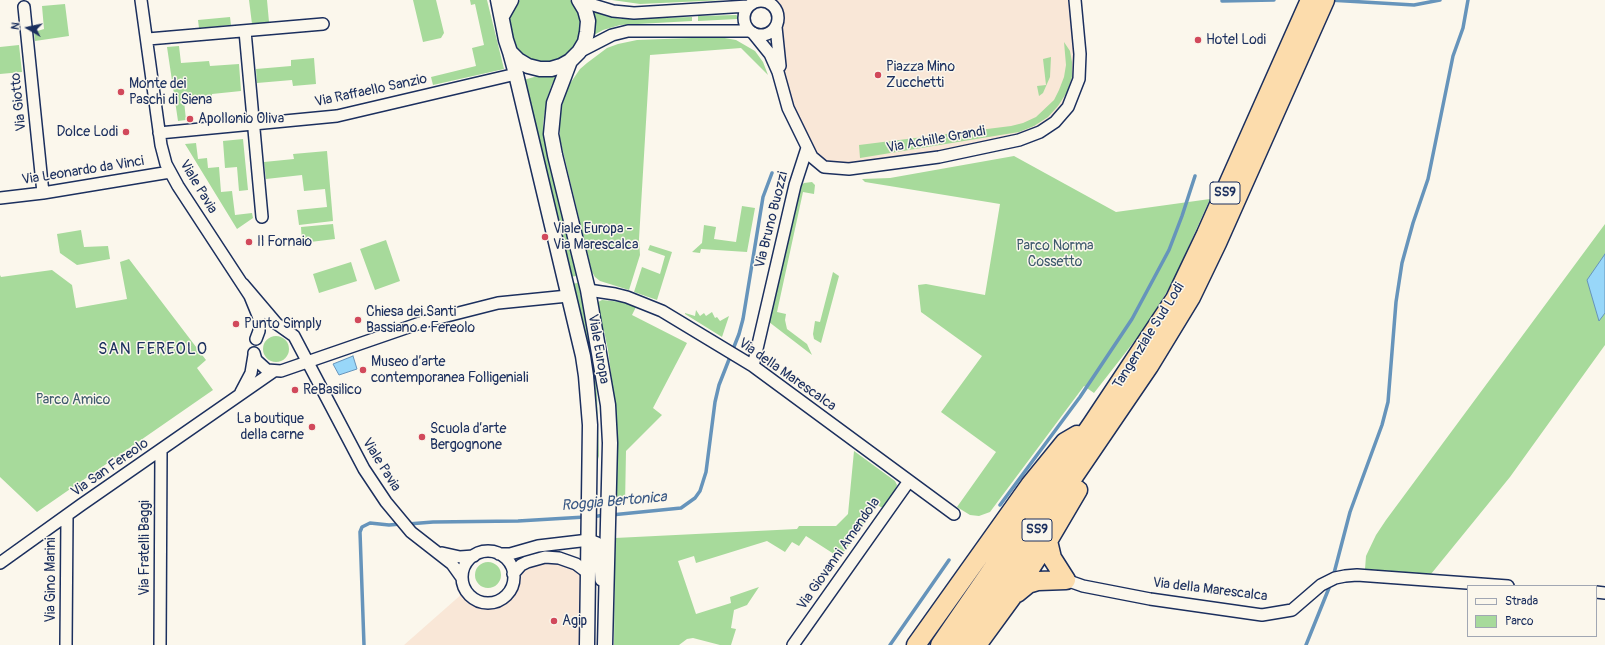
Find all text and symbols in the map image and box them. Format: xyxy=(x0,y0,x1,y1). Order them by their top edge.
north arrow xyxy=(8,8,48,48)
text: N xyxy=(9,21,23,31)
place label: Hotel Lodi xyxy=(1206,32,1266,48)
marker: Hotel Lodi xyxy=(1193,35,1203,45)
place label: Piazza Mino Zucchetti xyxy=(886,59,955,92)
marker: Piazza Mino Zucchetti xyxy=(873,70,883,80)
street label: Via Raffaello Sanzio xyxy=(313,71,429,111)
street label: Via Giotto xyxy=(8,72,30,132)
place label: Monte dei Paschi di Siena xyxy=(129,76,212,108)
marker: Monte dei Paschi di Siena xyxy=(116,87,126,97)
place label: Apollonio Oliva xyxy=(198,111,284,127)
marker: Apollonio Oliva xyxy=(185,114,195,124)
street label: Via Achille Grandi xyxy=(885,123,987,157)
place label: Dolce Lodi xyxy=(57,124,118,140)
marker: Dolce Lodi xyxy=(121,127,131,137)
street label: Via Leonardo da Vinci xyxy=(21,153,145,189)
street label: Viale Pavia xyxy=(175,157,221,217)
street label: Via Bruno Buozzi xyxy=(752,170,792,270)
road number: SS9 xyxy=(1210,182,1240,204)
place label: Viale Europa - Via Marescalca xyxy=(553,221,638,254)
marker: Viale Europa - Via Marescalca xyxy=(540,232,550,242)
place label: Il Fornaio xyxy=(257,234,312,250)
marker: Il Fornaio xyxy=(244,237,254,247)
park label: Parco Norma Cossetto xyxy=(1016,238,1094,270)
street label: Tangenziale Sud Lodi xyxy=(1110,280,1188,392)
place label: Chiesa dei Santi Bassiano e Fereolo xyxy=(366,304,475,336)
street label: Viale Europa xyxy=(584,313,612,385)
marker: Chiesa dei Santi Bassiano e Fereolo xyxy=(353,315,363,325)
place label: Punto Simply xyxy=(244,316,321,332)
marker: Punto Simply xyxy=(231,319,241,329)
street label: Via della Marescalca xyxy=(735,335,839,415)
district label: SAN FEREOLO xyxy=(98,340,208,360)
place label: Museo d’arte contemporanea Folligeniali xyxy=(371,354,529,386)
marker: Museo d’arte contemporanea Folligeniali xyxy=(358,365,368,375)
place label: ReBasilico xyxy=(303,382,362,398)
marker: ReBasilico xyxy=(290,385,300,395)
park label: Parco Amico xyxy=(36,392,110,408)
place label: La boutique della carne xyxy=(236,411,304,444)
place label: Scuola d’arte Bergognone xyxy=(430,421,506,454)
marker: La boutique della carne xyxy=(307,422,317,432)
marker: Scuola d’arte Bergognone xyxy=(417,432,427,442)
street label: Via San Fereolo xyxy=(68,435,152,501)
street label: Viale Pavia xyxy=(358,435,404,495)
water label: Roggia Bertonica xyxy=(561,488,667,516)
street label: Via Giovanni Amendola xyxy=(794,495,884,613)
street label: Via Fratelli Baggi xyxy=(137,500,153,596)
road number: SS9 xyxy=(1022,519,1052,541)
street label: Via Gino Marini xyxy=(43,537,59,623)
street label: Via della Marescalca xyxy=(1152,575,1268,605)
legend xyxy=(1467,585,1597,637)
text: Strada xyxy=(1505,594,1538,609)
place label: Agip xyxy=(562,613,587,629)
text: Parco xyxy=(1505,614,1534,629)
marker: Agip xyxy=(549,616,559,626)

